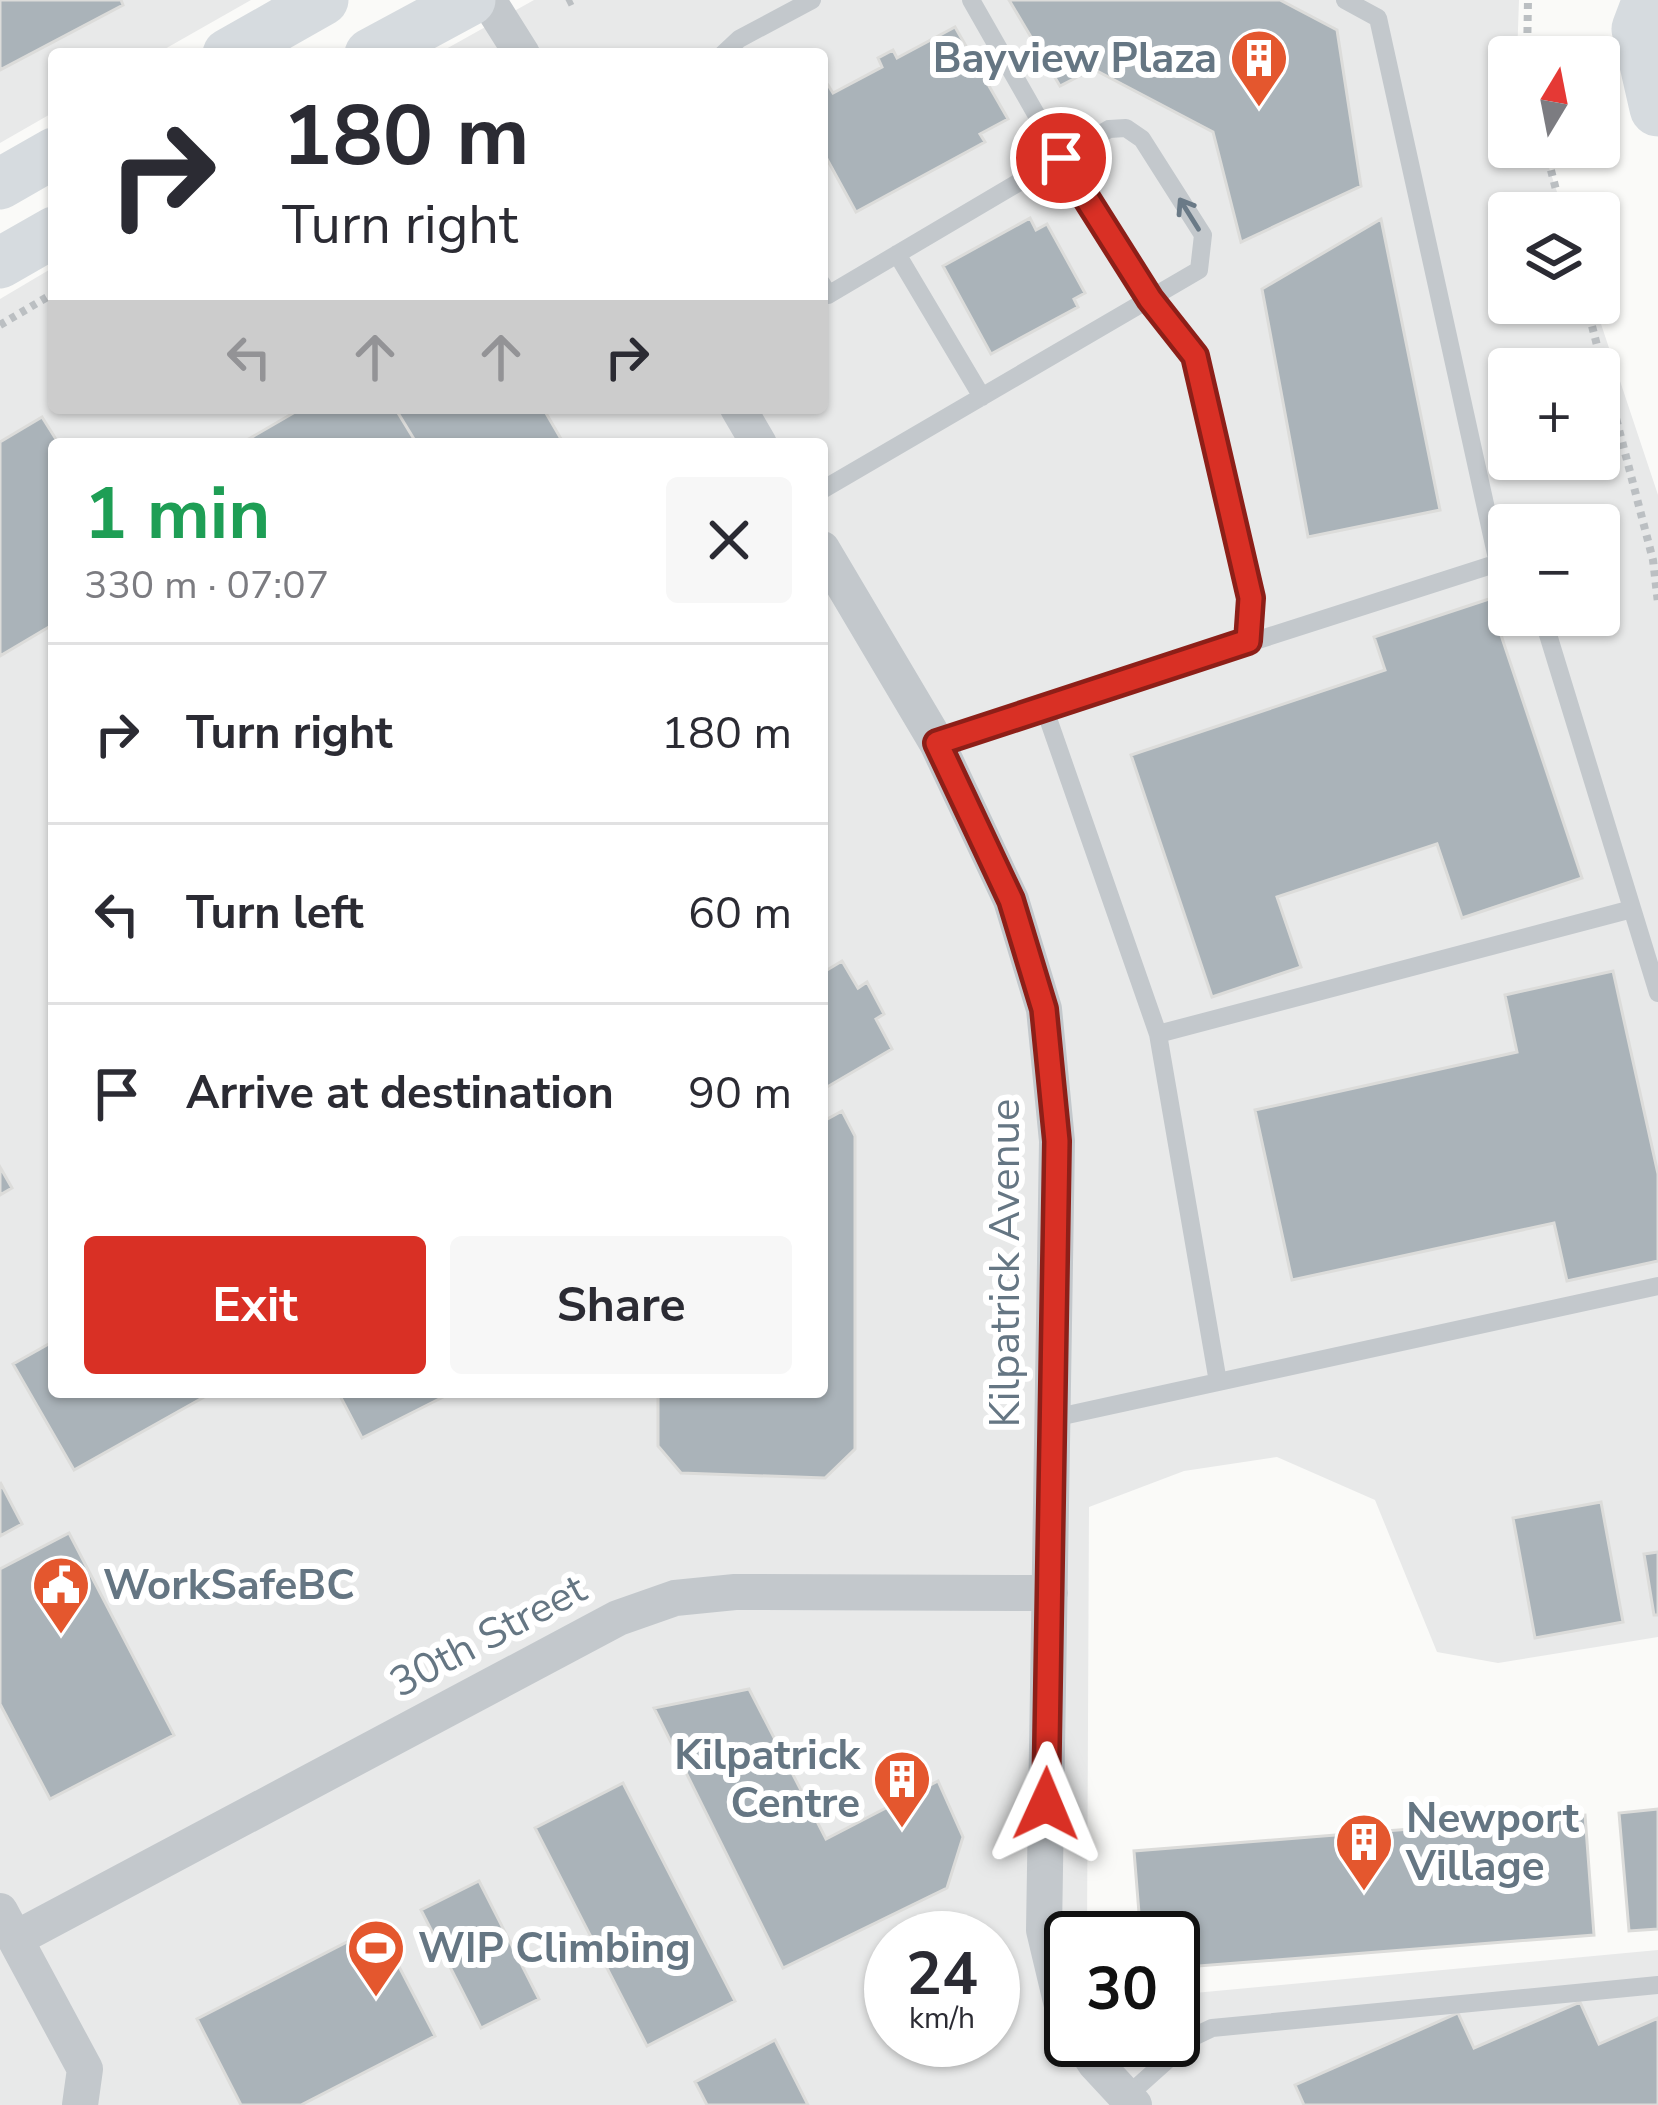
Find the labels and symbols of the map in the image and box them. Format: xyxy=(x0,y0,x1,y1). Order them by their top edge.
building icon: Bayview Plaza xyxy=(1228,27,1290,109)
place label: Bayview Plaza xyxy=(933,30,1217,87)
north arrow xyxy=(1488,36,1620,168)
pin xyxy=(1010,107,1112,209)
one-way arrow xyxy=(1177,198,1201,232)
street label: Kilpatrick Avenue xyxy=(977,1099,1034,1427)
public building icon: WorkSafeBC xyxy=(30,1554,92,1636)
place label: WorkSafeBC xyxy=(103,1557,355,1614)
street label: 30th Street xyxy=(380,1560,596,1711)
place label: Kilpatrick Centre xyxy=(674,1727,861,1832)
position arrow xyxy=(983,1741,1109,1867)
building icon: Kilpatrick Centre xyxy=(871,1748,933,1830)
place label: Newport Village xyxy=(1405,1790,1580,1895)
building icon: Newport Village xyxy=(1333,1811,1395,1893)
speed limit sign: 30 xyxy=(1044,1911,1200,2067)
sports icon: WIP Climbing xyxy=(345,1917,407,1999)
place label: WIP Climbing xyxy=(418,1920,691,1977)

